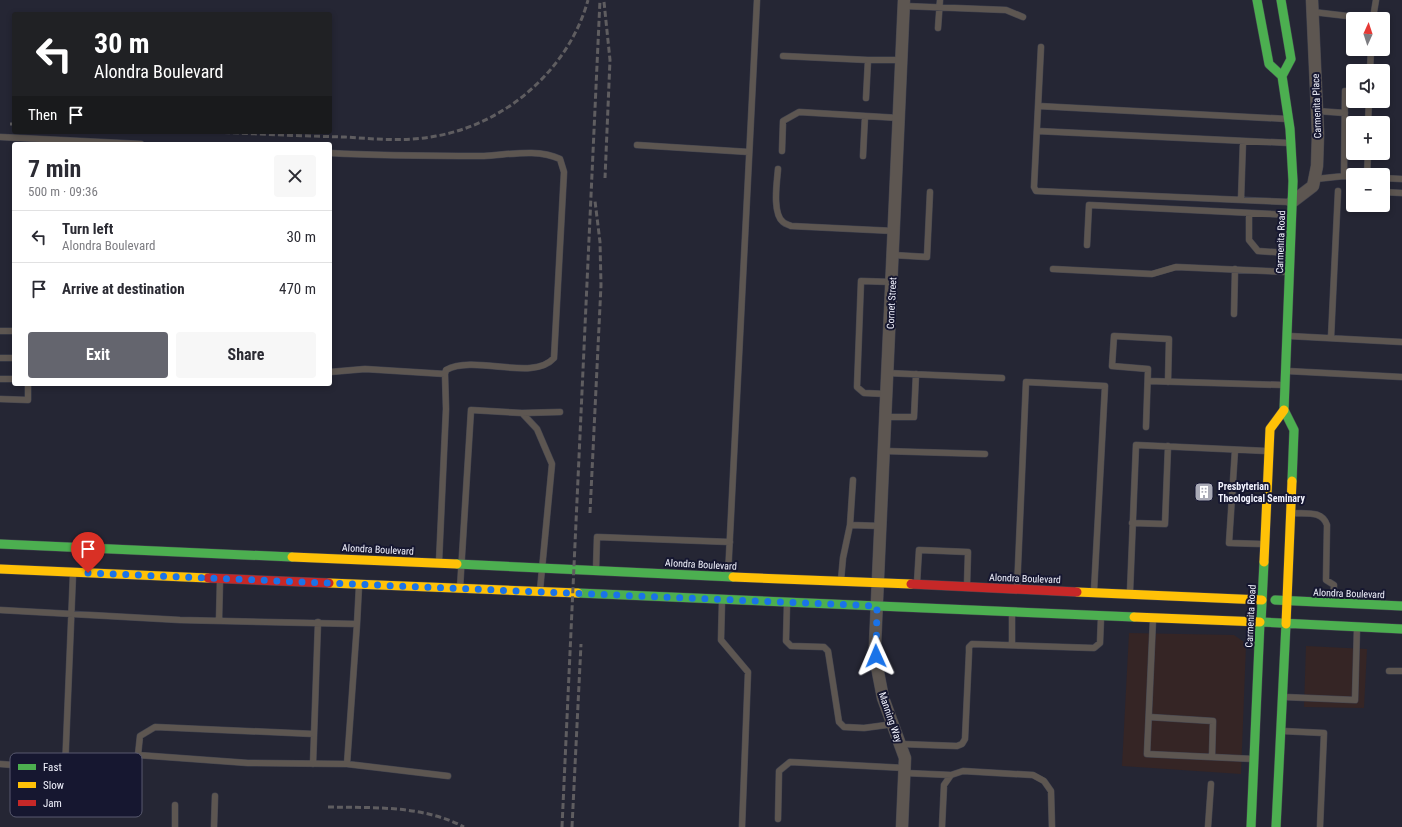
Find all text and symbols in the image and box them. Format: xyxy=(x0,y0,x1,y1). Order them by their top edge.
north arrow xyxy=(1346,12,1390,56)
map controls xyxy=(1346,12,1390,212)
text: 30 m xyxy=(94,27,150,60)
icon: left xyxy=(28,28,80,80)
text: Alondra Boulevard xyxy=(94,61,224,82)
button: sound xyxy=(1346,64,1390,108)
street label: Carmenita Place xyxy=(1310,73,1323,139)
icon: arrive xyxy=(65,104,87,126)
text: Then xyxy=(28,106,57,124)
button: + xyxy=(1346,116,1390,160)
text: 7 min xyxy=(28,155,81,183)
button: close xyxy=(274,155,316,197)
button: − xyxy=(1346,168,1390,212)
text: 500 m · 09:36 xyxy=(28,184,98,199)
street label: Carmenita Road xyxy=(1274,210,1287,274)
text: Turn left xyxy=(62,220,113,238)
icon: left xyxy=(28,226,50,248)
text: 30 m xyxy=(286,228,316,246)
text: Alondra Boulevard xyxy=(62,238,156,253)
street label: Cornet Street xyxy=(885,277,898,329)
icon: arrive xyxy=(28,278,50,300)
text: Arrive at destination xyxy=(62,280,185,298)
text: 470 m xyxy=(279,280,316,298)
button: Exit xyxy=(28,332,168,378)
button: Share xyxy=(176,332,316,378)
building icon: Presbyterian Theological Seminary xyxy=(1193,481,1215,503)
place label: Presbyterian Theological Seminary xyxy=(1218,481,1305,504)
pin xyxy=(71,532,105,573)
icon: arrive xyxy=(77,538,99,560)
street label: Alondra Boulevard xyxy=(342,542,414,557)
street label: Alondra Boulevard xyxy=(665,557,737,572)
street label: Alondra Boulevard xyxy=(989,572,1061,585)
street label: Carmenita Road xyxy=(1243,584,1258,648)
street label: Alondra Boulevard xyxy=(1313,587,1385,600)
position arrow xyxy=(855,635,897,677)
street label: Manning Way xyxy=(877,690,904,744)
legend xyxy=(10,753,142,817)
text: Fast xyxy=(43,761,62,774)
text: Slow xyxy=(43,779,64,792)
text: Jam xyxy=(43,797,62,810)

